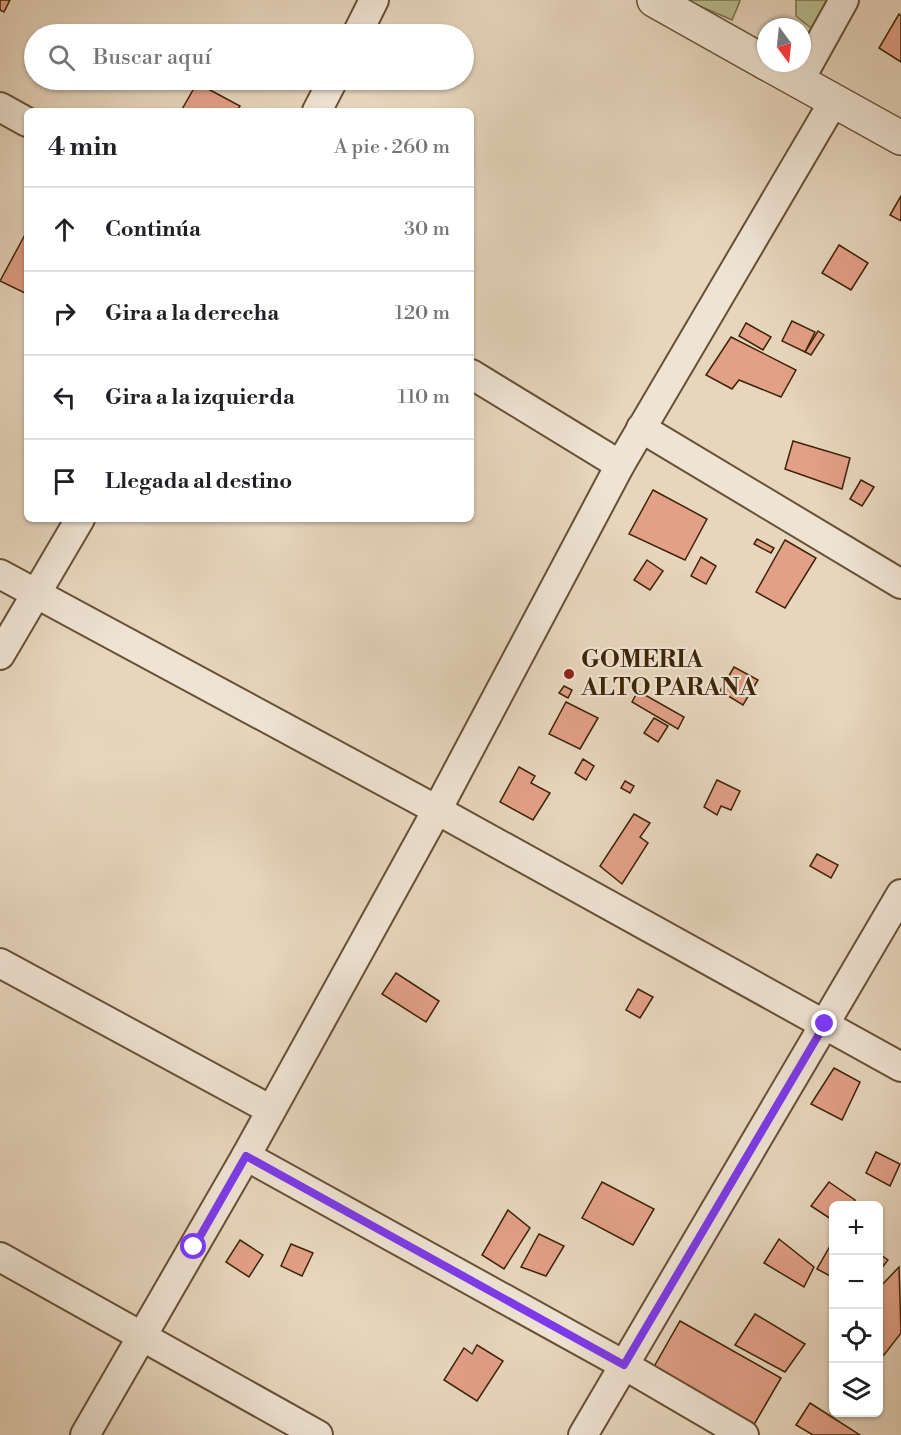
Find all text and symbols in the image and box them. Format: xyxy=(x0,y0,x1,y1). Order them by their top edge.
north arrow xyxy=(757,18,811,72)
search box xyxy=(24,24,474,90)
icon: search xyxy=(45,41,78,74)
text: Buscar aquí xyxy=(93,44,211,71)
text: 4 min xyxy=(48,131,118,163)
text: A pie · 260 m xyxy=(334,135,450,160)
icon: ahead xyxy=(48,213,81,246)
text: Continúa xyxy=(105,216,201,243)
text: 30 m xyxy=(404,217,450,242)
icon: right xyxy=(48,297,81,330)
text: Gira a la derecha xyxy=(105,300,279,327)
text: 120 m xyxy=(395,301,450,326)
icon: left xyxy=(48,381,81,414)
text: Gira a la izquierda xyxy=(105,384,295,411)
text: 110 m xyxy=(398,385,450,410)
icon: arrive xyxy=(48,465,81,498)
text: Llegada al destino xyxy=(105,468,292,495)
place label: GOMERIA ALTO PARANA xyxy=(580,645,757,703)
marker: GOMERIA ALTO PARANA xyxy=(562,667,576,681)
route end xyxy=(811,1010,837,1036)
map controls xyxy=(829,1201,883,1417)
button: + xyxy=(829,1201,883,1255)
route start xyxy=(180,1233,206,1259)
button: − xyxy=(829,1255,883,1309)
button: locate xyxy=(829,1309,883,1363)
button: layers xyxy=(829,1363,883,1417)

